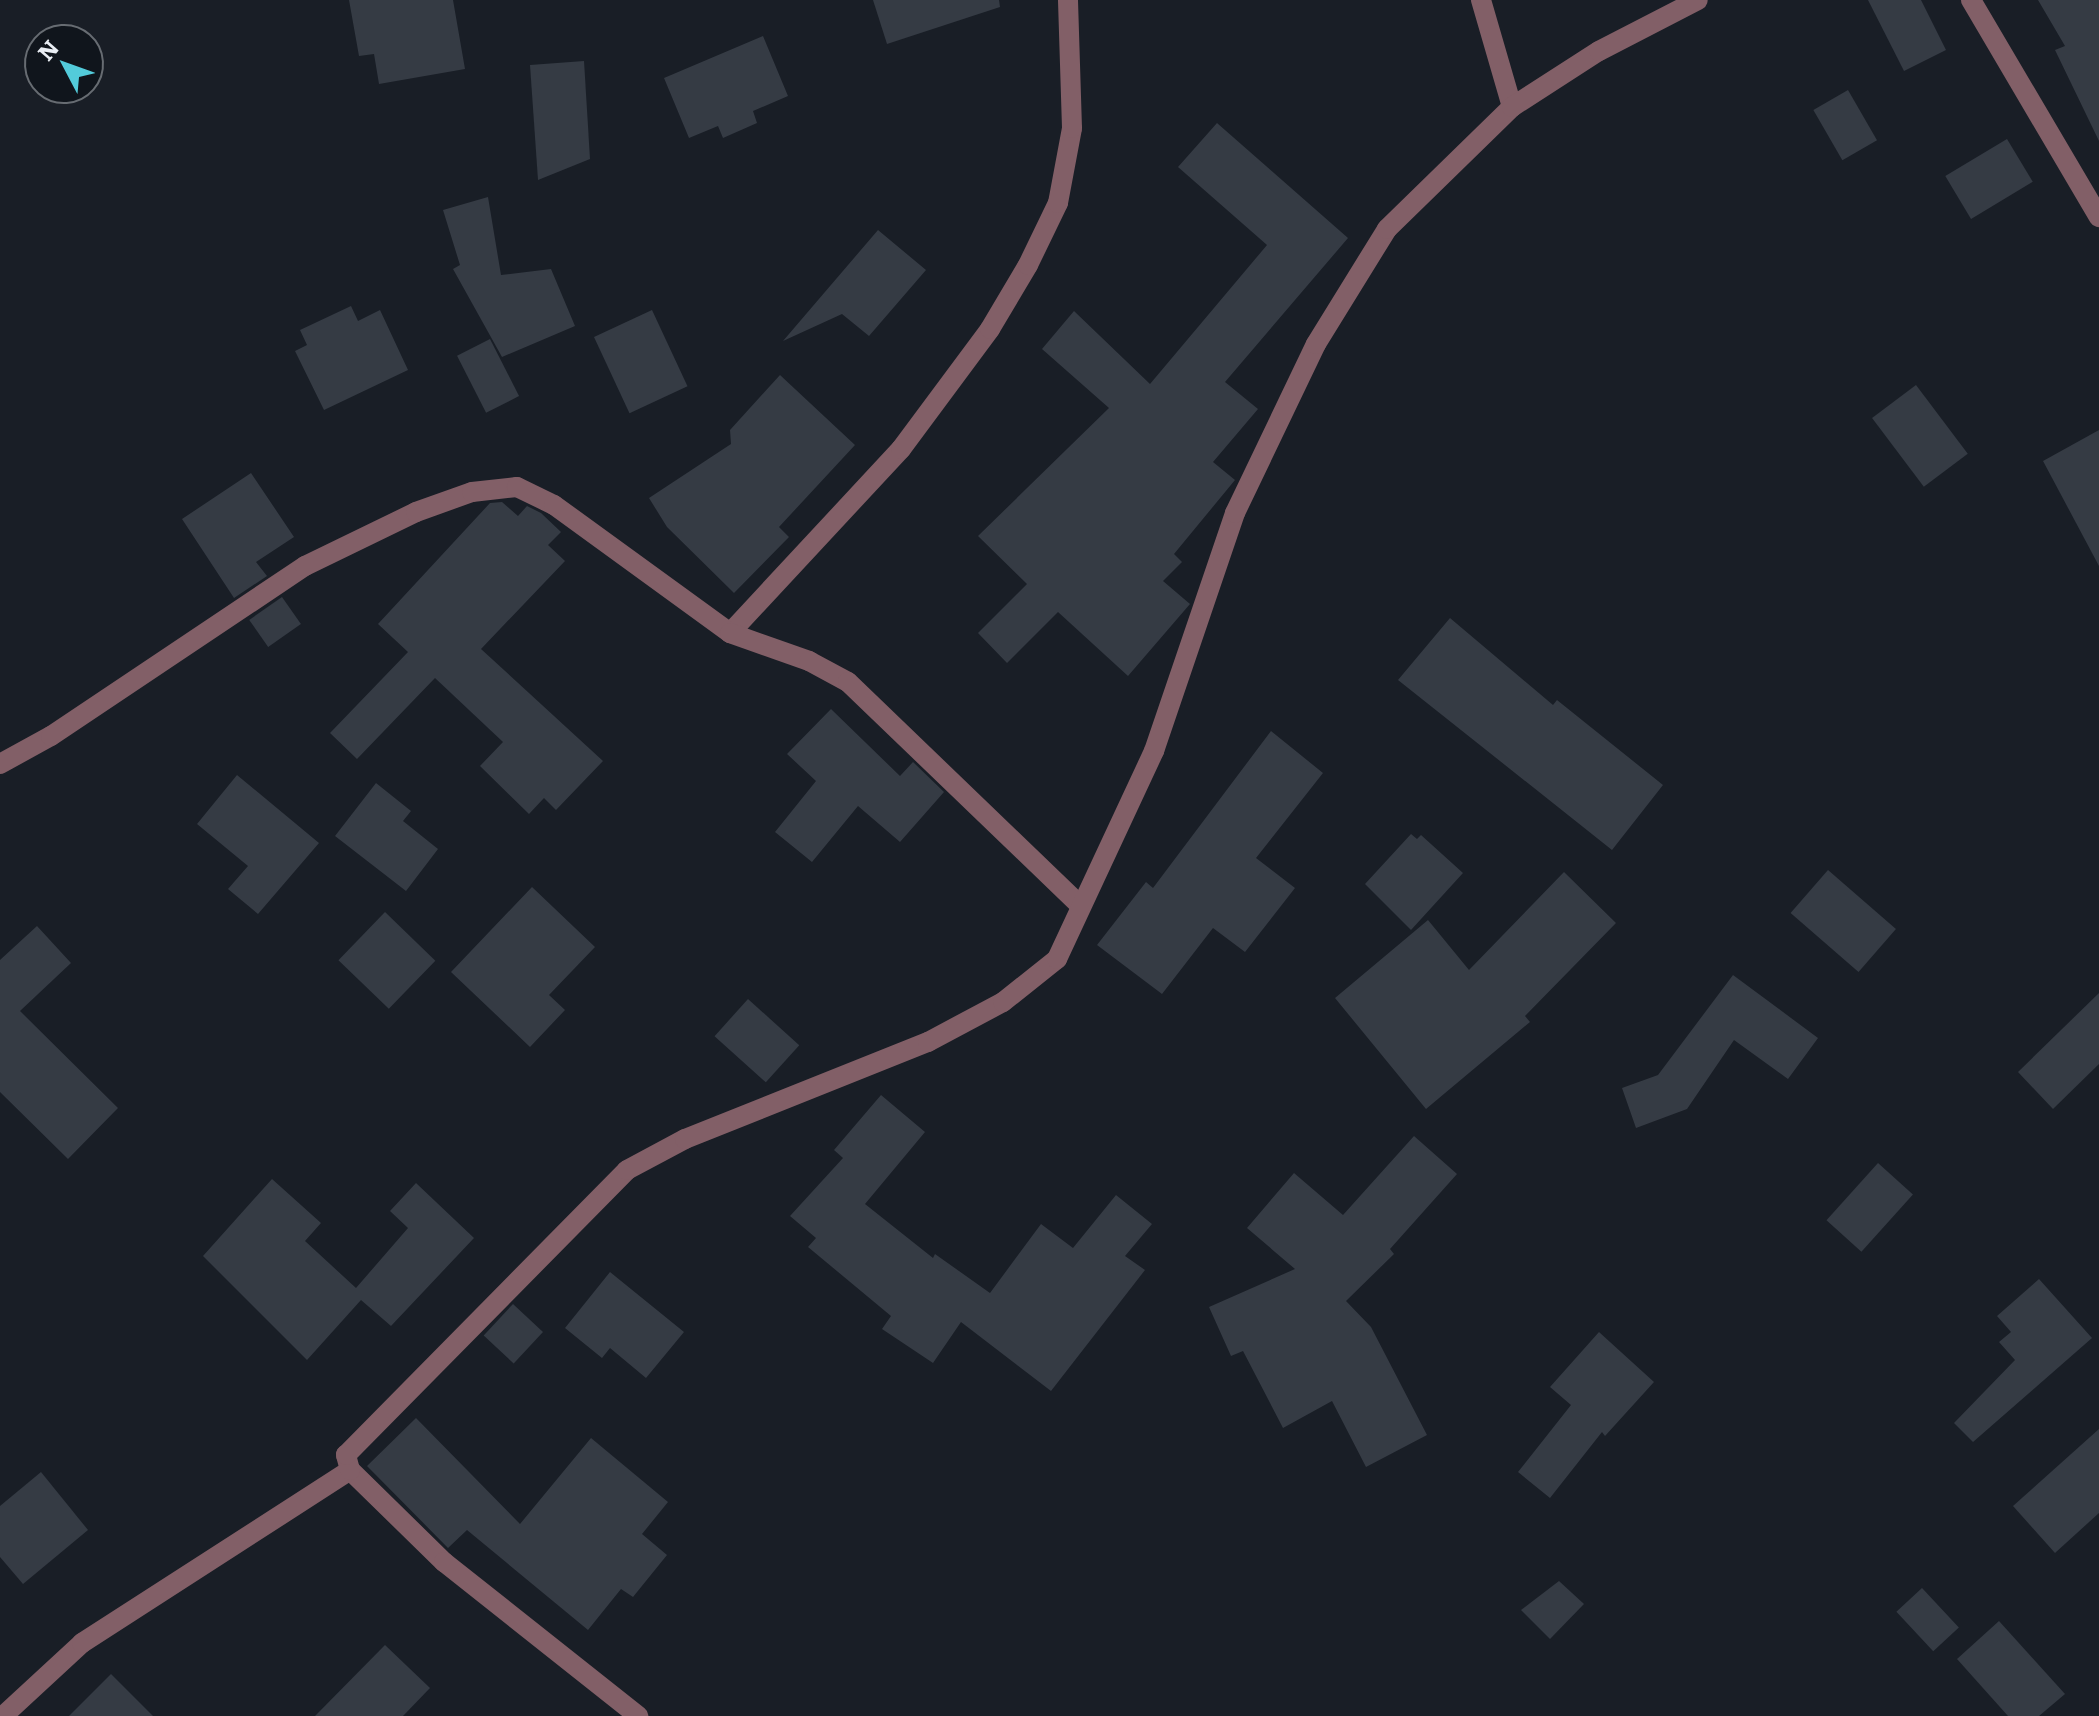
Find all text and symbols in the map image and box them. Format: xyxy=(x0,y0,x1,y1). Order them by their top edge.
north arrow xyxy=(24,24,104,104)
text: N xyxy=(29,31,66,67)

